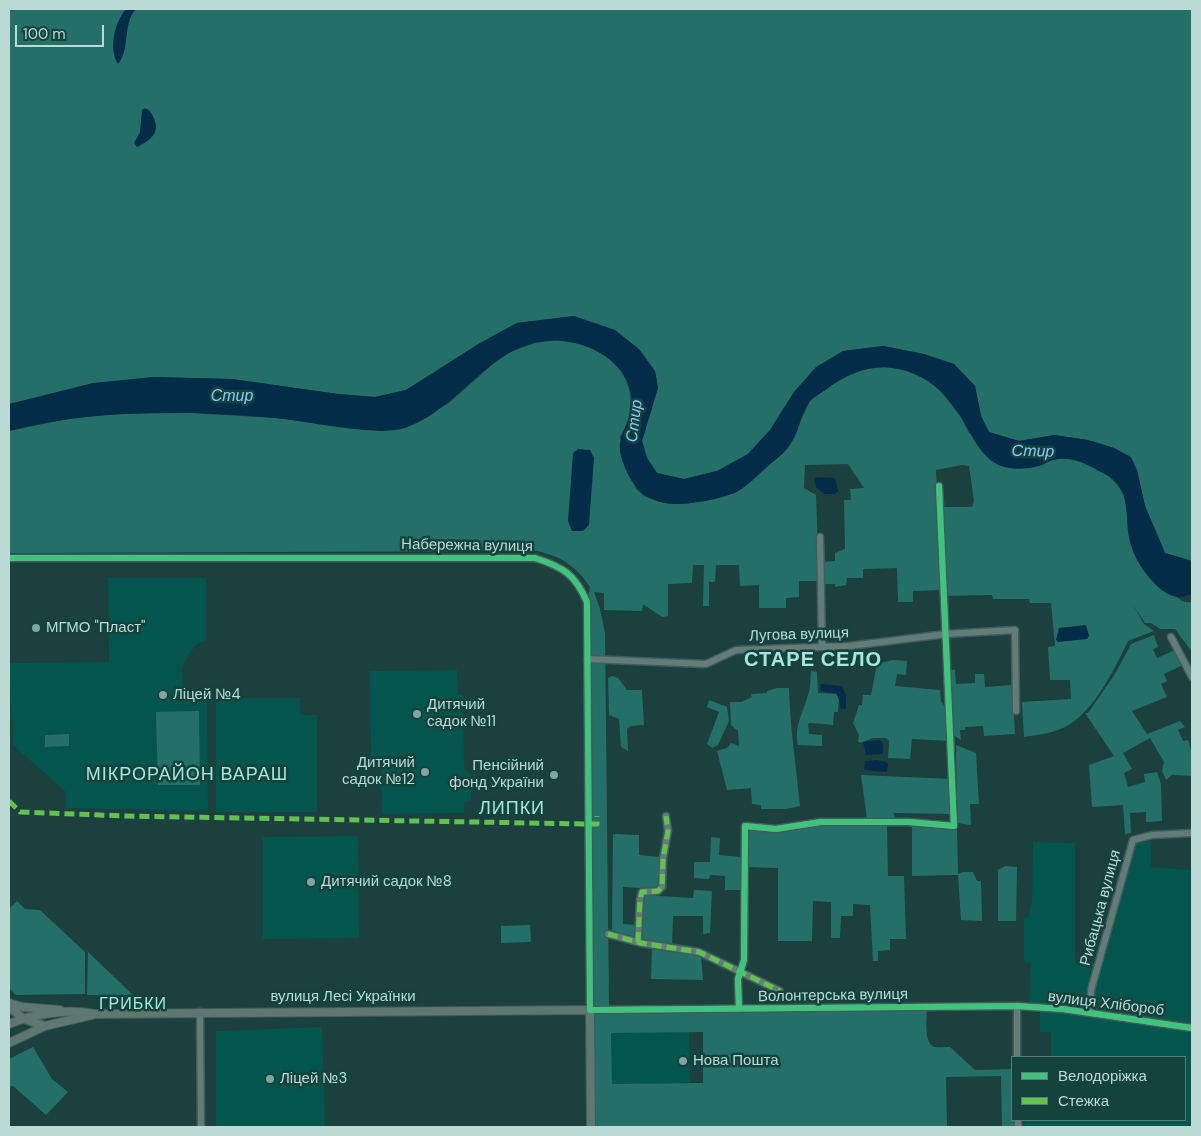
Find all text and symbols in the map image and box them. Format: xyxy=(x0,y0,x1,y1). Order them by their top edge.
scale bar xyxy=(18,15,106,47)
text: 100 m xyxy=(23,24,66,44)
water label: Стир xyxy=(211,387,253,407)
water label: Стир xyxy=(623,399,647,443)
water label: Стир xyxy=(1011,442,1055,462)
street label: Набережна вулиця xyxy=(401,536,533,556)
place label: МГМО "Пласт" xyxy=(46,619,145,637)
marker: МГМО "Пласт" xyxy=(30,622,42,634)
street label: Лугова вулиця xyxy=(749,624,849,646)
district label: СТАРЕ СЕЛО xyxy=(743,649,883,673)
place label: Ліцей №4 xyxy=(173,686,241,704)
marker: Ліцей №4 xyxy=(157,689,169,701)
place label: Дитячий садок №11 xyxy=(427,696,496,731)
marker: Дитячий садок №11 xyxy=(411,708,423,720)
place label: Дитячий садок №12 xyxy=(342,754,415,789)
place label: Пенсійний фонд України xyxy=(449,757,544,792)
district label: МІКРОРАЙОН ВАРАШ xyxy=(84,764,290,786)
marker: Дитячий садок №12 xyxy=(419,766,431,778)
marker: Пенсійний фонд України xyxy=(548,769,560,781)
district label: ЛИПКИ xyxy=(478,798,546,820)
street label: Рибацька вулиця xyxy=(1077,848,1125,968)
place label: Дитячий садок №8 xyxy=(321,873,452,891)
marker: Дитячий садок №8 xyxy=(305,876,317,888)
street label: Волонтерська вулиця xyxy=(758,986,908,1006)
street label: вулиця Лесі Українки xyxy=(270,988,416,1006)
street label: вулиця Хлібороб xyxy=(1047,988,1165,1020)
district label: ГРИБКИ xyxy=(98,995,168,1015)
place label: Нова Пошта xyxy=(693,1052,779,1070)
marker: Нова Пошта xyxy=(677,1055,689,1067)
legend xyxy=(1011,1056,1186,1121)
text: Велодоріжка xyxy=(1058,1066,1147,1086)
place label: Ліцей №3 xyxy=(280,1070,347,1088)
marker: Ліцей №3 xyxy=(264,1073,276,1085)
text: Стежка xyxy=(1058,1091,1109,1111)

